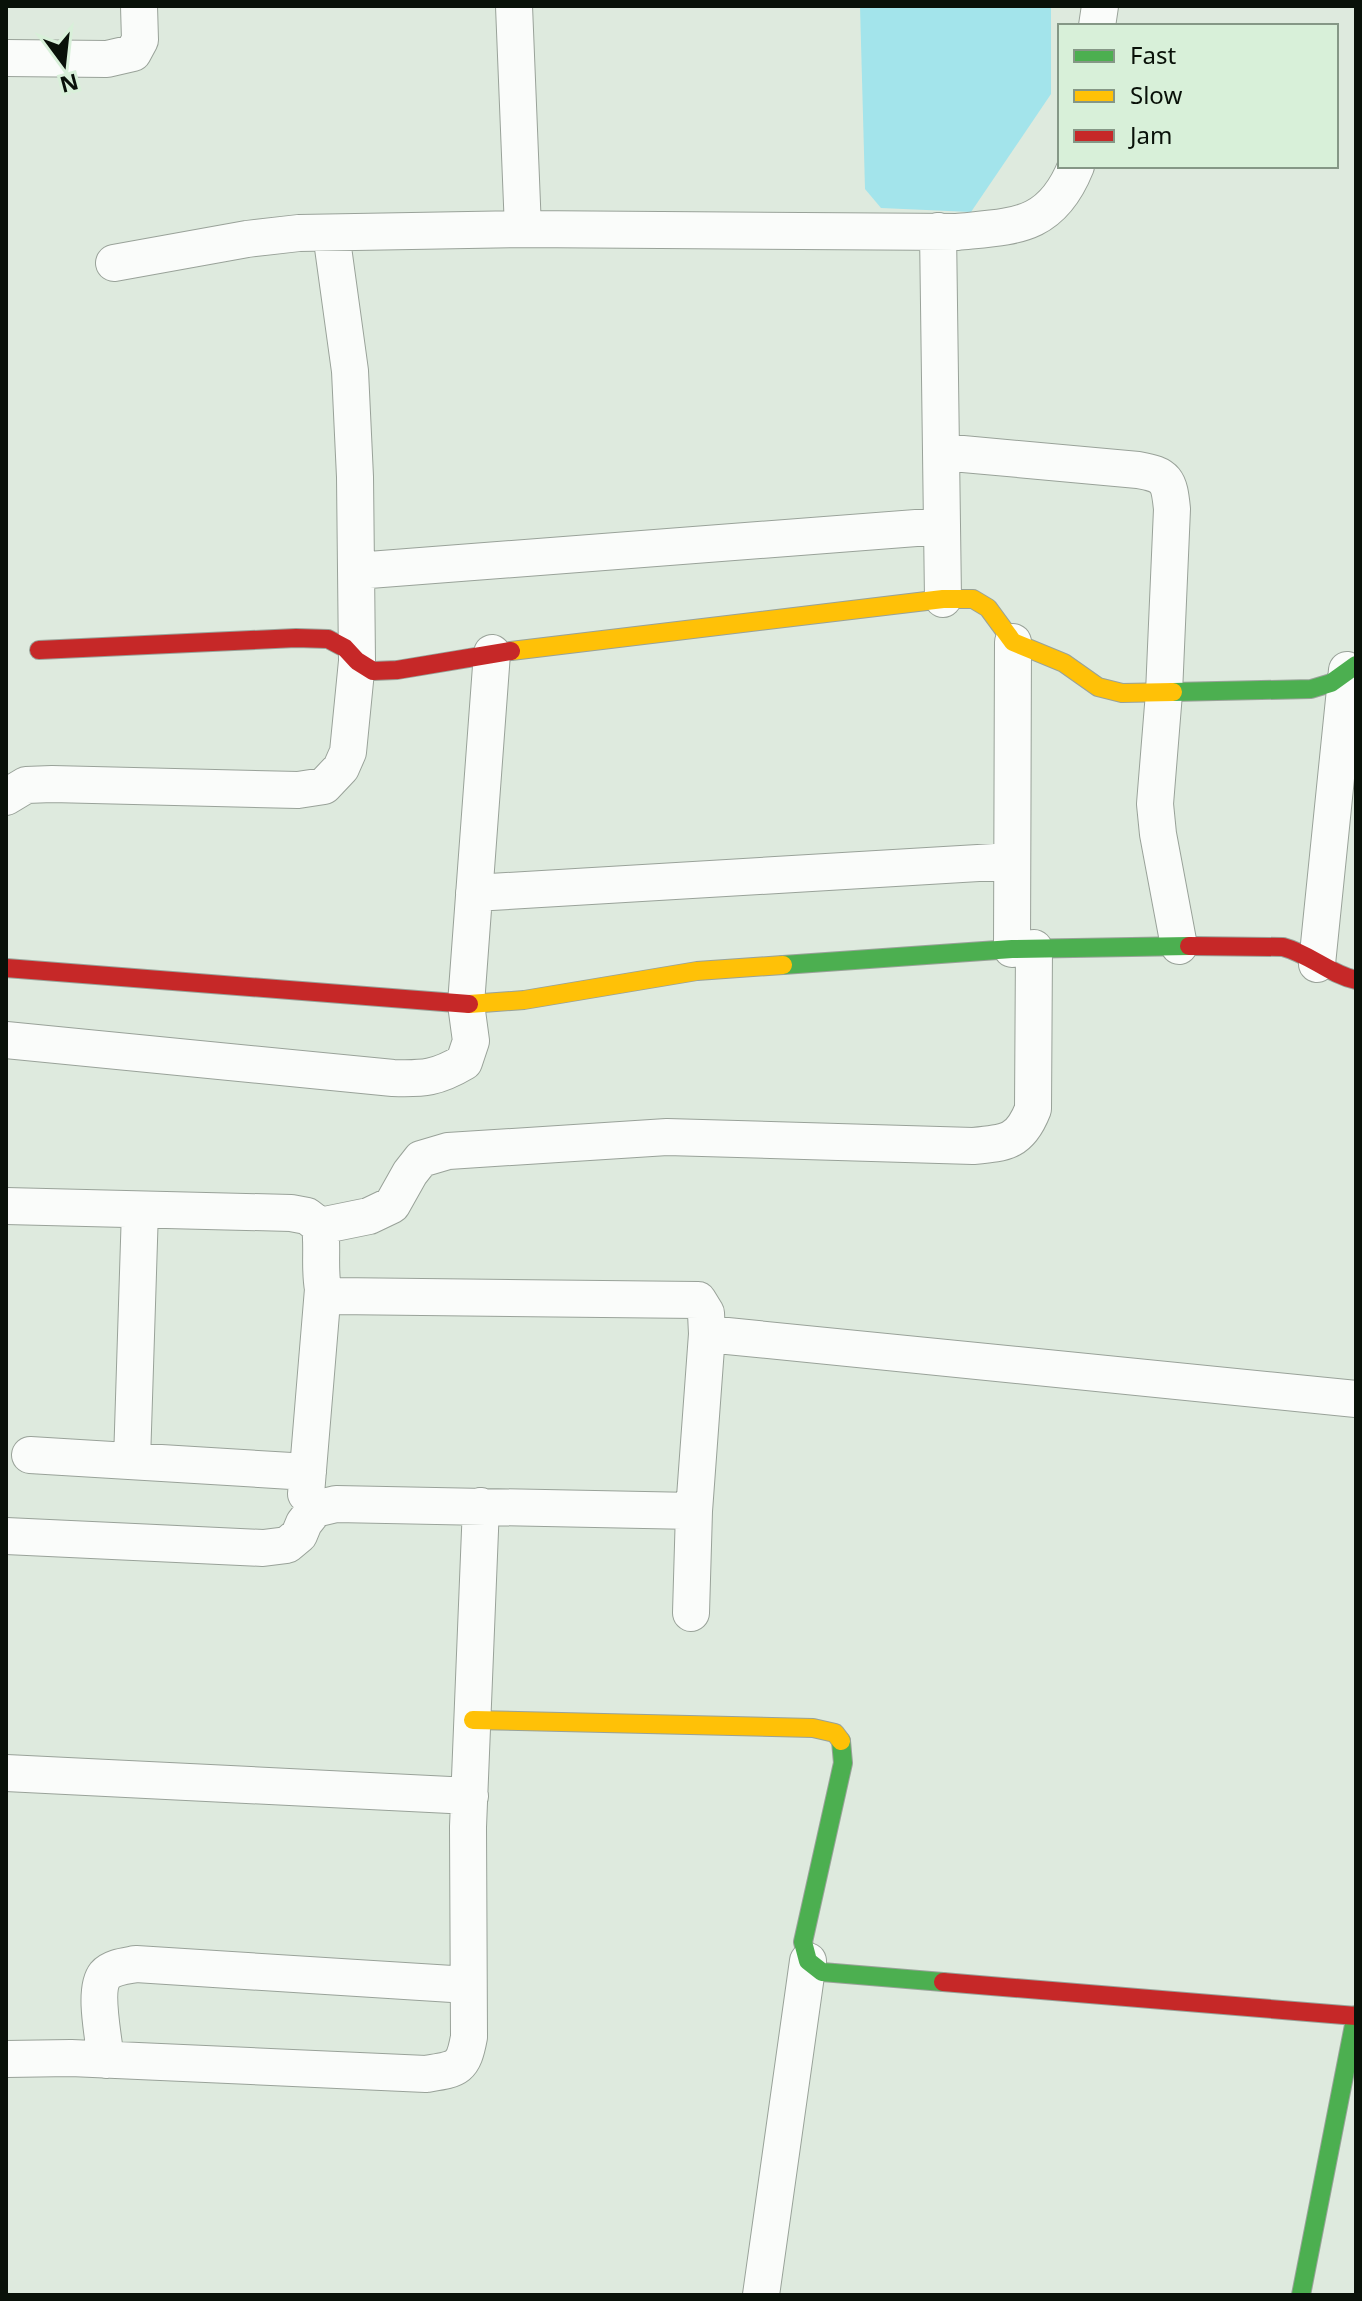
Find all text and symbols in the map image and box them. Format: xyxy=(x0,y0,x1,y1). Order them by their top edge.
north arrow xyxy=(24,24,104,104)
legend xyxy=(1058,24,1338,168)
text: Fast xyxy=(1130,38,1176,71)
text: N xyxy=(57,67,82,101)
text: Slow xyxy=(1130,78,1182,111)
text: Jam xyxy=(1128,118,1172,151)

